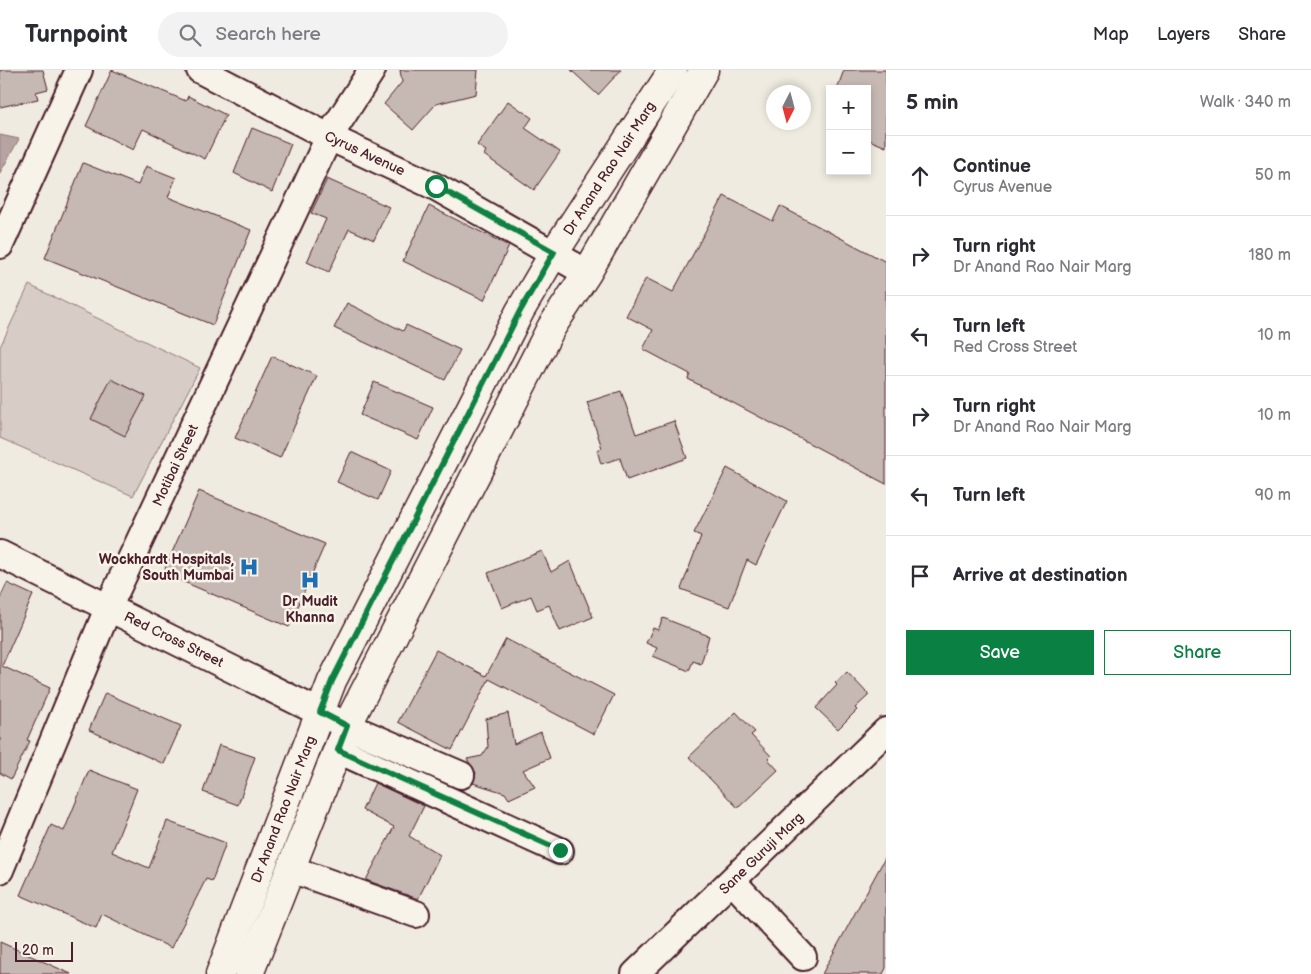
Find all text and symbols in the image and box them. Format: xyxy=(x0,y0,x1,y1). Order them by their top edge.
search box xyxy=(158,12,508,57)
text: Turnpoint xyxy=(25,20,128,49)
icon: search xyxy=(176,21,204,49)
text: Search here xyxy=(216,23,321,46)
text: Map xyxy=(1093,24,1129,45)
text: Layers xyxy=(1157,24,1210,45)
text: Share xyxy=(1238,24,1286,45)
north arrow xyxy=(766,85,811,130)
map controls xyxy=(826,85,871,175)
button: + xyxy=(826,85,871,130)
text: 5 min xyxy=(906,90,959,115)
text: Walk · 340 m xyxy=(1200,93,1291,112)
street label: Dr Anand Rao Nair Marg xyxy=(560,98,659,238)
street label: Cyrus Avenue xyxy=(322,127,408,180)
button: − xyxy=(826,130,871,175)
text: Continue xyxy=(953,155,1031,178)
icon: ahead xyxy=(906,162,934,190)
text: 50 m xyxy=(1255,166,1291,185)
route start xyxy=(425,175,448,198)
text: Cyrus Avenue xyxy=(953,178,1052,197)
text: Turn right xyxy=(953,235,1036,258)
icon: right xyxy=(906,242,934,270)
text: 180 m xyxy=(1249,246,1291,265)
text: Dr Anand Rao Nair Marg xyxy=(953,258,1131,277)
text: Turn left xyxy=(953,315,1025,338)
icon: left xyxy=(906,322,934,350)
text: 10 m xyxy=(1258,326,1291,345)
text: Red Cross Street xyxy=(953,338,1077,357)
text: Turn right xyxy=(953,395,1036,418)
icon: right xyxy=(906,402,934,430)
text: 10 m xyxy=(1258,406,1291,425)
text: Dr Anand Rao Nair Marg xyxy=(953,418,1131,437)
street label: Motibai Street xyxy=(149,421,202,509)
icon: left xyxy=(906,482,934,510)
text: Turn left xyxy=(953,484,1025,507)
text: 90 m xyxy=(1255,486,1291,505)
place label: Wockhardt Hospitals, South Mumbai xyxy=(99,551,234,584)
hospital icon: Wockhardt Hospitals, South Mumbai xyxy=(238,556,260,578)
icon: arrive xyxy=(906,562,934,590)
text: Arrive at destination xyxy=(953,564,1128,587)
hospital icon: Dr Mudit Khanna xyxy=(299,569,321,591)
place label: Dr Mudit Khanna xyxy=(282,593,338,626)
street label: Red Cross Street xyxy=(121,608,227,671)
button: Save xyxy=(906,630,1094,675)
button: Share xyxy=(1104,630,1291,675)
street label: Dr Anand Rao Nair Marg xyxy=(248,733,319,885)
street label: Sane Guruji Marg xyxy=(716,809,807,898)
route end xyxy=(549,839,572,862)
scale bar xyxy=(15,939,72,962)
text: 20 m xyxy=(22,942,54,959)

